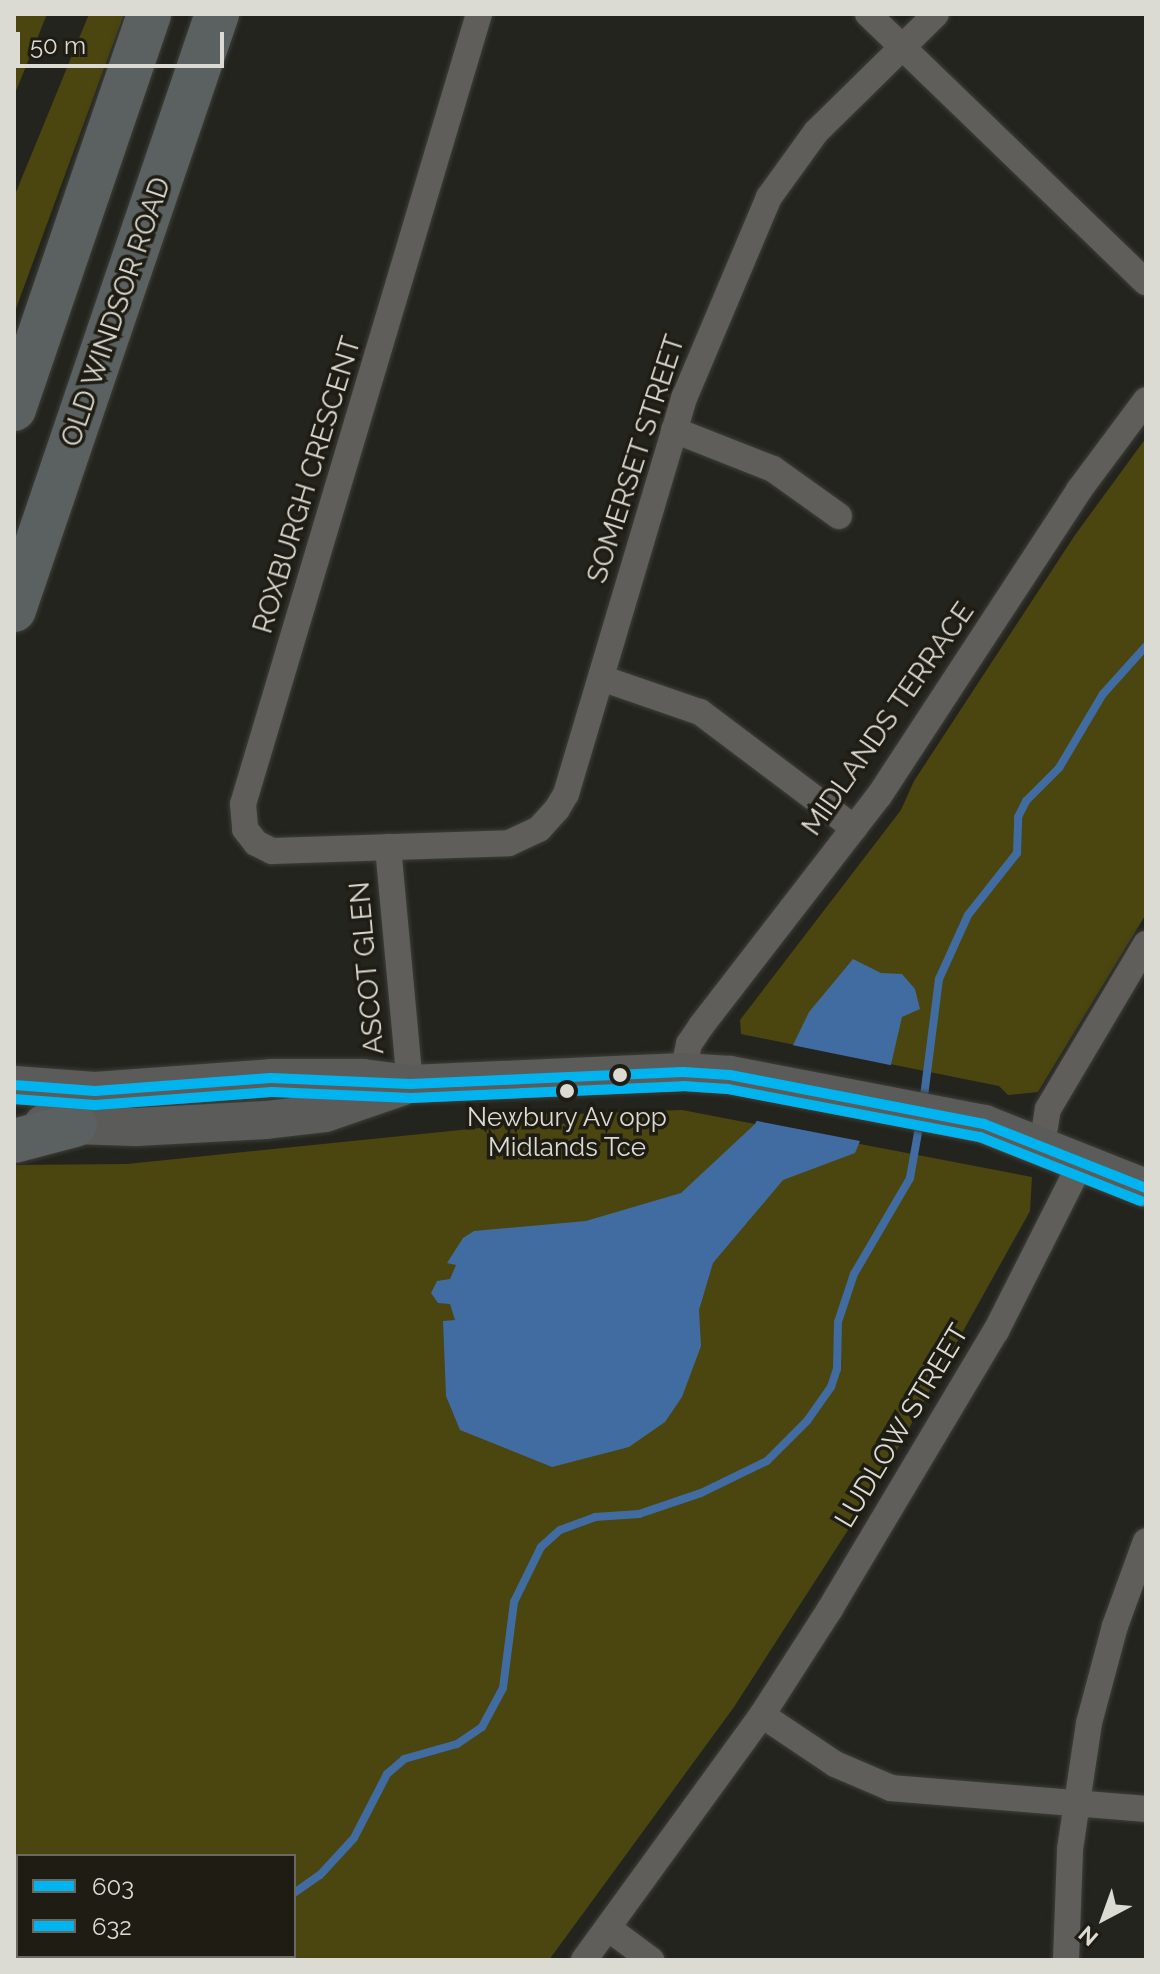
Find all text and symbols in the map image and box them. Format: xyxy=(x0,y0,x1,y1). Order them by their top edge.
scale bar xyxy=(20,16,228,66)
text: 50 m xyxy=(30,31,86,60)
street label: OLD WINDSOR ROAD xyxy=(54,173,178,451)
street label: SOMERSET STREET xyxy=(580,330,692,588)
street label: ROXBURGH CRESCENT xyxy=(246,333,368,637)
street label: MIDLANDS TERRACE xyxy=(795,596,981,842)
street label: ASCOT GLEN xyxy=(343,880,391,1056)
unlabelled marker xyxy=(612,1067,628,1083)
marker: Newbury Av opp Midlands Tce xyxy=(559,1083,575,1099)
place label: Newbury Av opp Midlands Tce xyxy=(466,1102,668,1164)
street label: LUDLOW STREET xyxy=(828,1318,976,1534)
legend xyxy=(16,1854,296,1958)
text: 603 xyxy=(92,1872,134,1901)
north arrow xyxy=(1064,1878,1144,1958)
text: 632 xyxy=(92,1912,132,1941)
text: N xyxy=(1073,1921,1103,1951)

